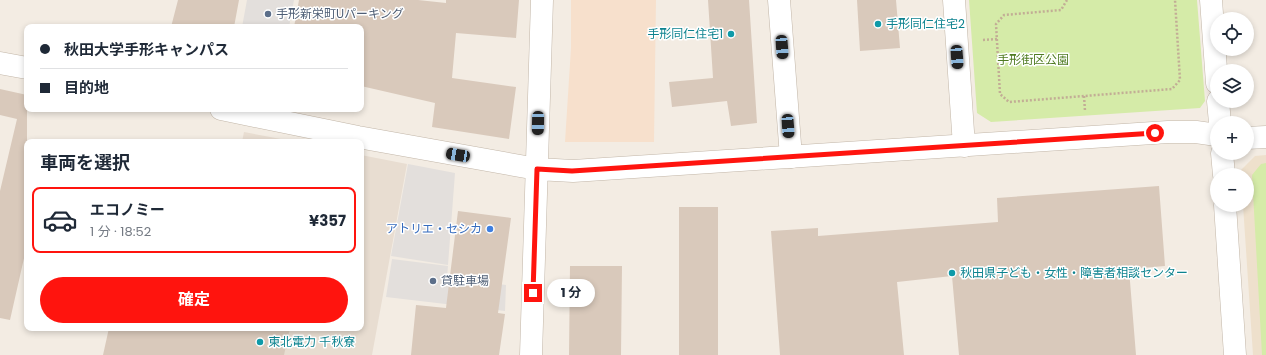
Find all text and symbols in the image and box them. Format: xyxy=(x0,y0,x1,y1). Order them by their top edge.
place label: 手形新栄町Uパーキング xyxy=(276,5,404,22)
marker: 手形新栄町Uパーキング xyxy=(263,9,273,19)
map controls xyxy=(1210,12,1254,212)
button: locate xyxy=(1210,12,1254,56)
place label: 手形同仁住宅2 xyxy=(886,15,965,32)
marker: 手形同仁住宅2 xyxy=(873,19,883,29)
place label: 手形同仁住宅1 xyxy=(647,25,723,42)
marker: 手形同仁住宅1 xyxy=(726,29,736,39)
car xyxy=(775,35,789,59)
text: 秋田大学手形キャンパス xyxy=(64,39,229,60)
car xyxy=(950,45,964,69)
park label: 手形街区公園 xyxy=(997,51,1069,68)
button: layers xyxy=(1210,64,1254,108)
text: 目的地 xyxy=(64,77,109,98)
car xyxy=(532,111,544,135)
car xyxy=(781,114,795,138)
button: + xyxy=(1210,116,1254,160)
route start xyxy=(1146,124,1164,142)
car xyxy=(445,147,471,163)
text: 車両を選択 xyxy=(40,150,130,175)
button: − xyxy=(1210,168,1254,212)
text: エコノミー xyxy=(90,199,165,220)
icon: car xyxy=(42,202,78,238)
text: ¥357 xyxy=(309,210,346,231)
place label: アトリエ・セシカ xyxy=(386,220,482,237)
text: 1 分 · 18:52 xyxy=(90,222,151,241)
marker: アトリエ・セシカ xyxy=(485,224,495,234)
place label: 秋田県子ども・女性・障害者相談センター xyxy=(960,264,1188,281)
marker: 秋田県子ども・女性・障害者相談センター xyxy=(947,268,957,278)
place label: 貸駐車場 xyxy=(441,272,489,289)
marker: 貸駐車場 xyxy=(428,276,438,286)
button: 確定 xyxy=(40,277,348,323)
callout: 1 分 xyxy=(547,279,595,307)
text: 1 分 xyxy=(561,283,581,302)
route end xyxy=(524,284,542,302)
place label: 東北電力 千秋寮 xyxy=(268,333,355,350)
marker: 東北電力 千秋寮 xyxy=(255,337,265,347)

